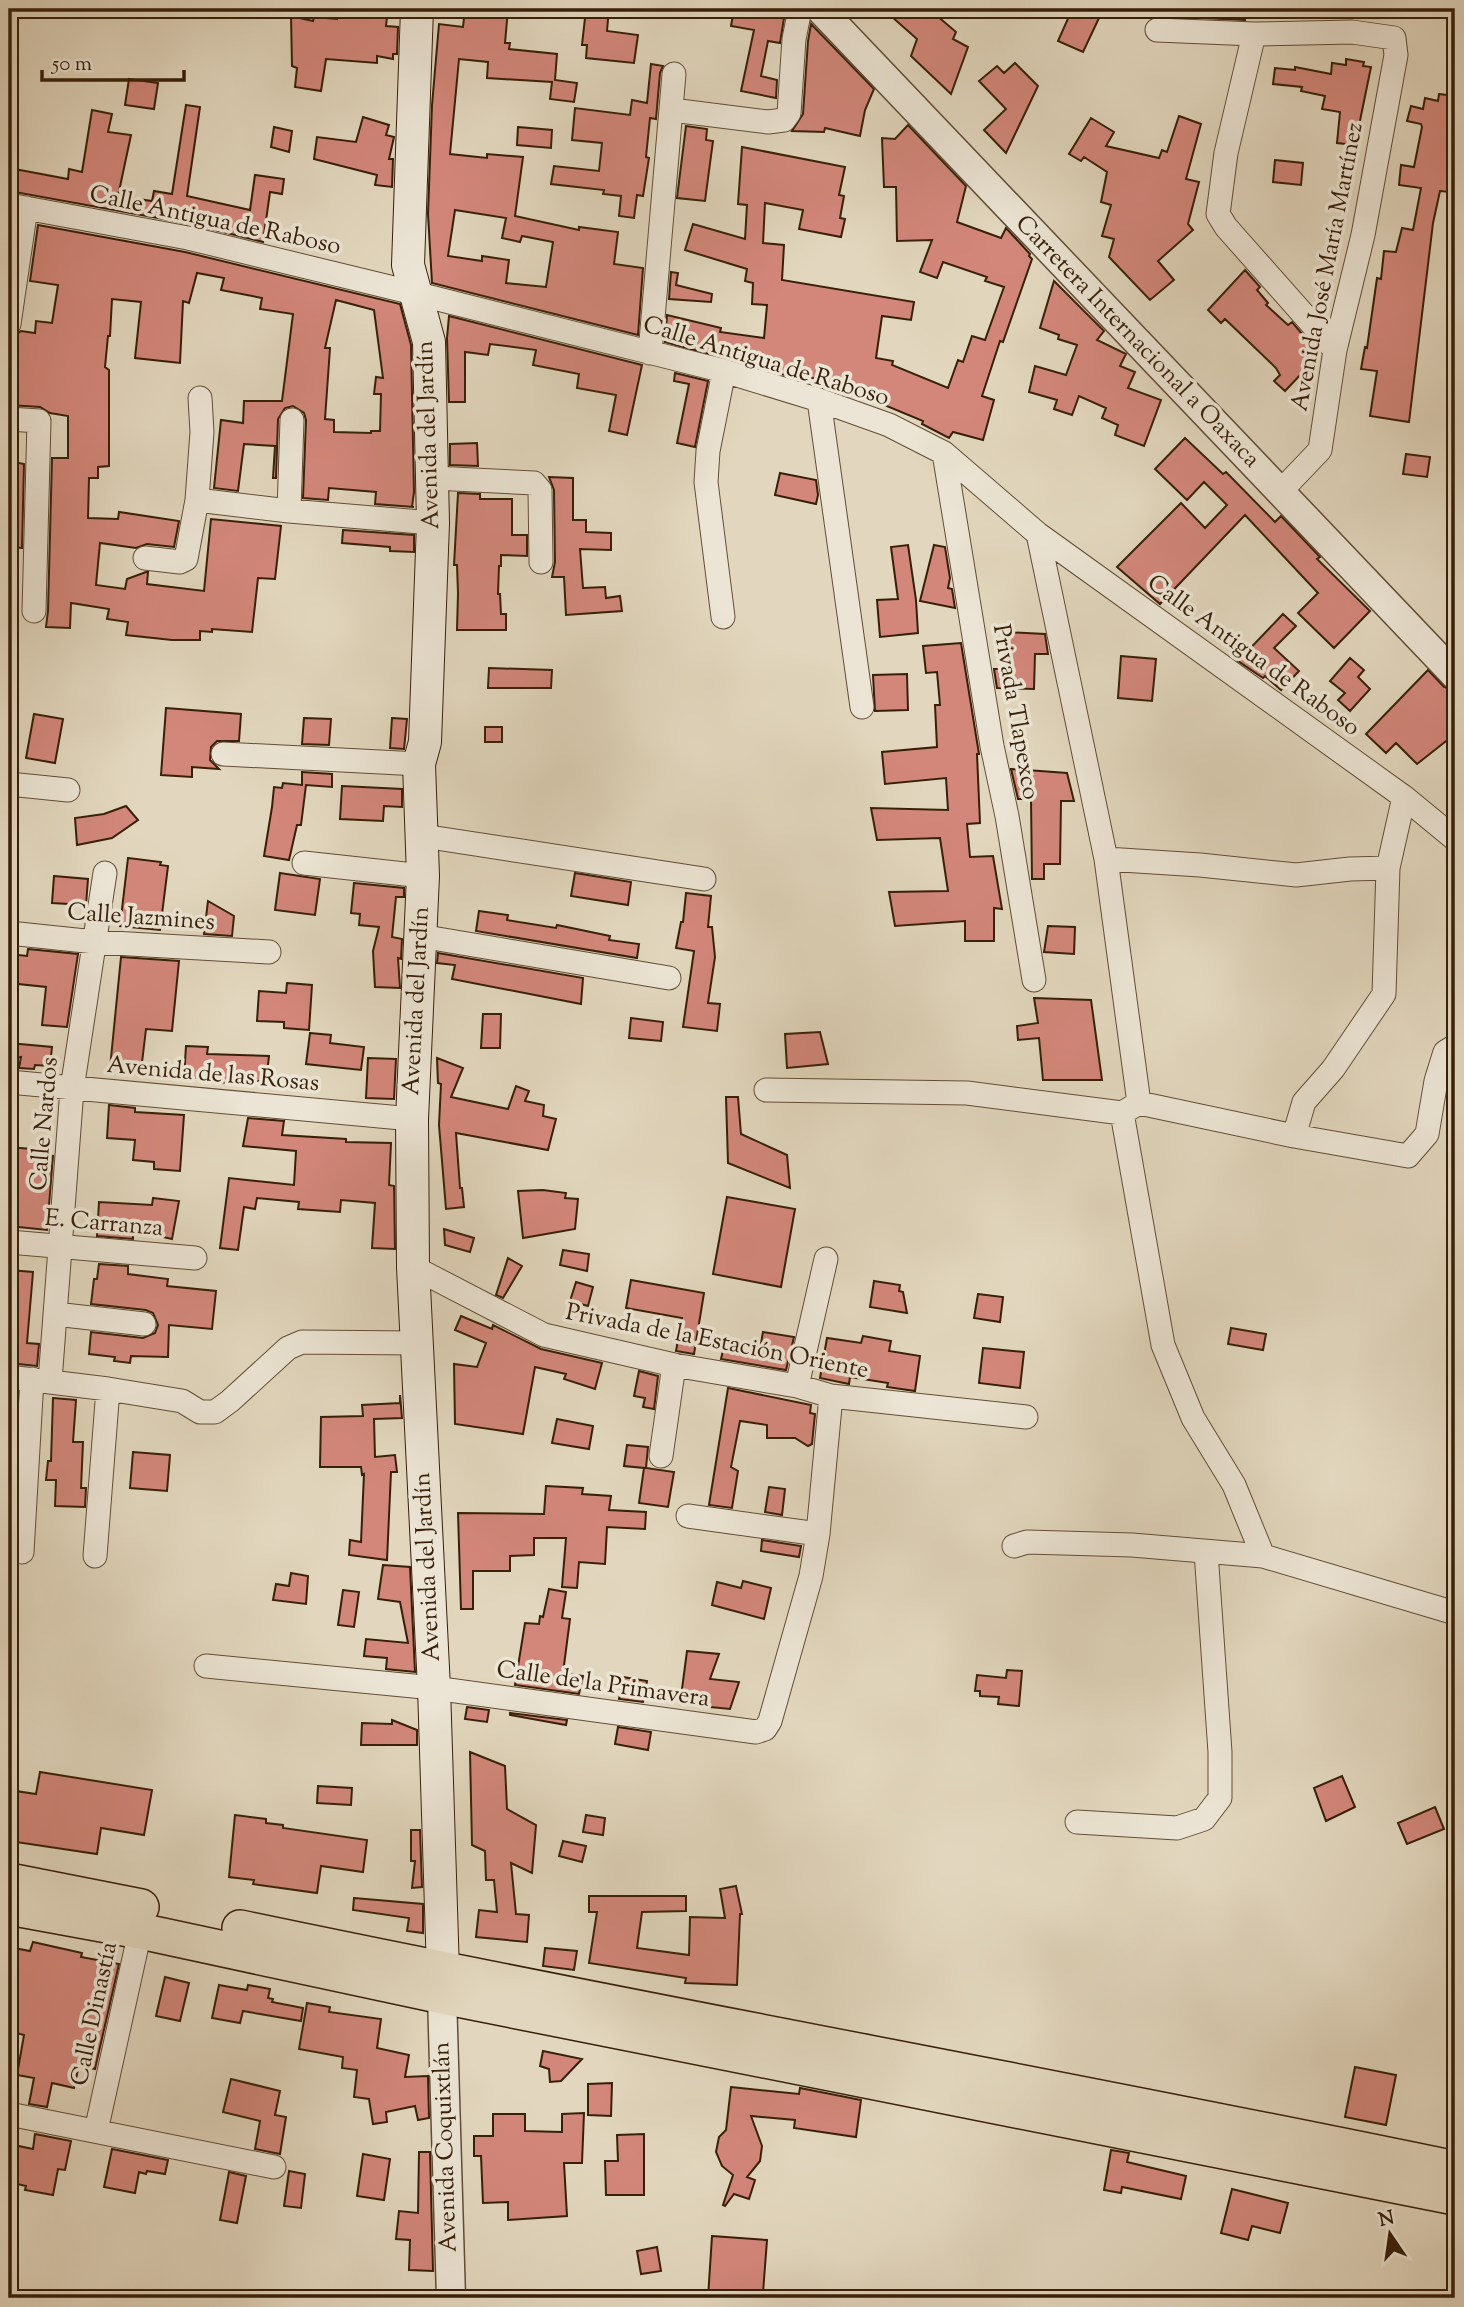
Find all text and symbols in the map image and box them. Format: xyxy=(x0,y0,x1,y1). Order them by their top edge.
scale bar xyxy=(42,38,184,82)
text: 50 m xyxy=(51,50,92,80)
street label: Avenida José María Martínez xyxy=(1283,120,1373,414)
street label: Calle Antigua de Raboso xyxy=(86,178,344,264)
street label: Carretera Internacional a Oaxaca xyxy=(1007,208,1267,476)
street label: Calle Antigua de Raboso xyxy=(639,308,893,416)
street label: Avenida del Jardín xyxy=(409,340,449,530)
street label: Calle Antigua de Raboso xyxy=(1139,567,1367,745)
street label: Privada Tlapexco xyxy=(983,622,1047,802)
street label: Calle Jazmines xyxy=(66,896,216,940)
street label: Avenida del Jardín xyxy=(395,906,439,1096)
street label: Avenida de las Rosas xyxy=(105,1049,321,1101)
street label: Calle Nardos xyxy=(22,1056,68,1192)
street label: E. Carranza xyxy=(43,1202,165,1246)
street label: Privada de la Estación Oriente xyxy=(563,1296,871,1388)
street label: Avenida del Jardín xyxy=(406,1472,450,1662)
street label: Calle de la Primavera xyxy=(494,1653,712,1717)
street label: Calle Dinastía xyxy=(63,1939,127,2089)
street label: Avenida Coquixtlán xyxy=(425,2041,467,2253)
north arrow xyxy=(1356,2198,1426,2268)
text: N xyxy=(1376,2205,1397,2235)

